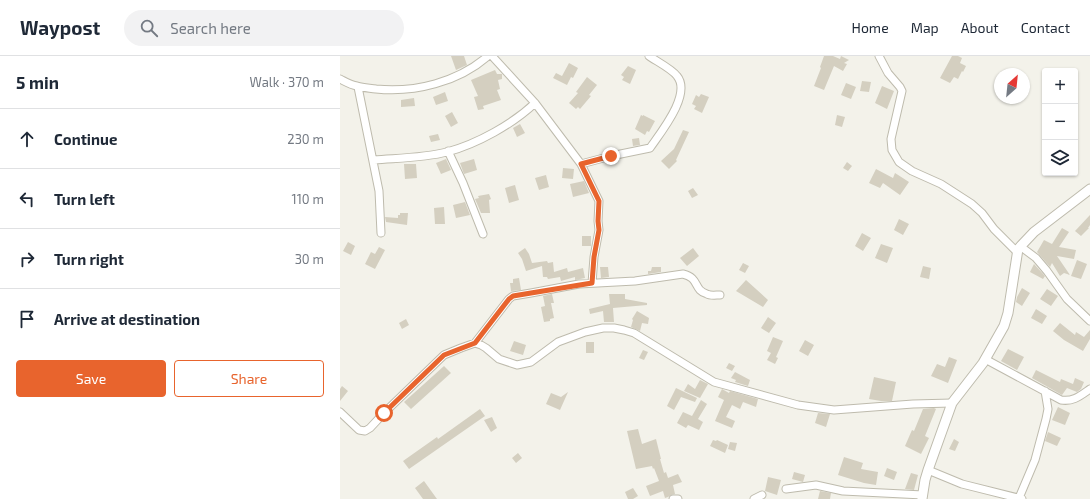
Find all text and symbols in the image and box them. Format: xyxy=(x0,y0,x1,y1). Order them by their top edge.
search box xyxy=(124,10,404,46)
text: Waypost xyxy=(20,16,100,39)
icon: search xyxy=(138,17,160,39)
text: Search here xyxy=(170,19,251,37)
text: Home xyxy=(852,19,889,36)
text: Map xyxy=(911,19,939,36)
text: About xyxy=(961,19,999,36)
text: Contact xyxy=(1021,19,1070,36)
north arrow xyxy=(994,68,1030,104)
map controls xyxy=(1042,68,1078,176)
button: + xyxy=(1042,68,1078,104)
text: 5 min xyxy=(16,72,59,92)
text: Walk · 370 m xyxy=(249,74,324,90)
button: − xyxy=(1042,104,1078,140)
icon: ahead xyxy=(16,128,38,150)
text: Continue xyxy=(54,130,117,148)
text: 230 m xyxy=(287,131,324,147)
button: layers xyxy=(1042,140,1078,176)
route end xyxy=(602,147,620,165)
icon: left xyxy=(16,188,38,210)
text: Turn left xyxy=(54,190,115,208)
text: 110 m xyxy=(292,191,324,207)
icon: right xyxy=(16,248,38,270)
text: Turn right xyxy=(54,250,124,268)
text: 30 m xyxy=(295,251,324,267)
icon: arrive xyxy=(16,308,38,330)
text: Arrive at destination xyxy=(54,310,200,328)
button: Save xyxy=(16,360,166,397)
button: Share xyxy=(174,360,324,397)
route start xyxy=(375,404,393,422)

